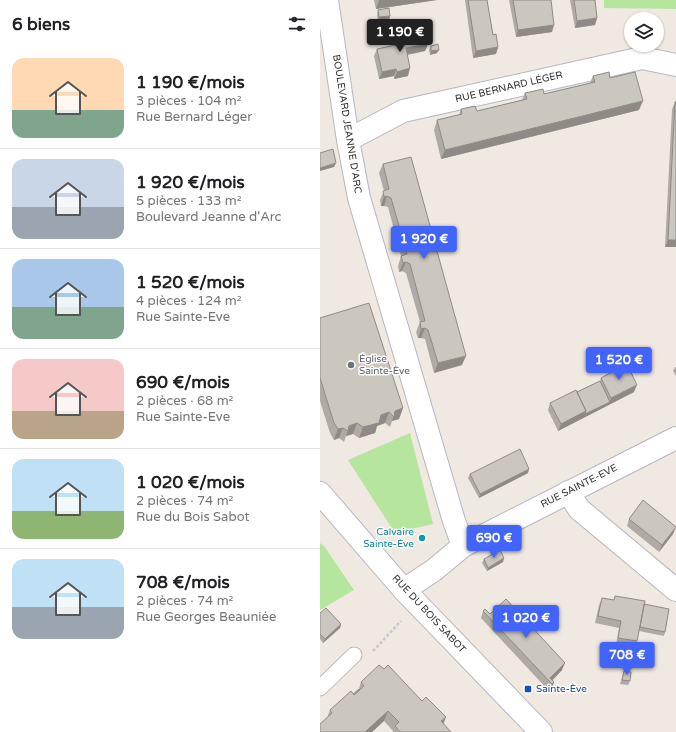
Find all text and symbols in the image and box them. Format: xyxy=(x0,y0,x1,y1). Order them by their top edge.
map controls xyxy=(624,12,664,52)
button: layers xyxy=(624,12,664,52)
icon: filters xyxy=(286,13,308,35)
text: 6 biens xyxy=(12,14,70,35)
pin: 1 190 € xyxy=(363,19,437,53)
text: 1 190 € xyxy=(376,24,424,40)
street label: BOULEVARD JEANNE D'ARC xyxy=(330,54,364,194)
street label: RUE BERNARD LÉGER xyxy=(454,69,564,105)
text: 1 190 €/mois xyxy=(136,72,245,93)
icon: home xyxy=(44,74,92,122)
text: 3 pièces · 104 m² xyxy=(136,93,242,109)
text: Rue Bernard Léger xyxy=(136,109,252,125)
text: 1 920 €/mois xyxy=(136,172,245,193)
icon: home xyxy=(44,175,92,223)
text: 5 pièces · 133 m² xyxy=(136,193,242,209)
text: Boulevard Jeanne d'Arc xyxy=(136,209,282,225)
pin: 1 920 € xyxy=(387,226,461,260)
text: 1 920 € xyxy=(400,231,448,247)
text: 1 520 €/mois xyxy=(136,272,245,293)
icon: home xyxy=(44,275,92,323)
text: 4 pièces · 124 m² xyxy=(136,293,242,309)
text: Rue Sainte-Eve xyxy=(136,309,230,325)
pin: 1 520 € xyxy=(582,347,656,381)
text: 1 520 € xyxy=(595,352,643,368)
place label: Église Sainte-Ève xyxy=(359,353,410,377)
marker: Église Sainte-Ève xyxy=(346,360,356,370)
text: 690 €/mois xyxy=(136,372,230,393)
icon: home xyxy=(44,375,92,423)
text: 2 pièces · 68 m² xyxy=(136,393,233,409)
text: Rue Sainte-Eve xyxy=(136,409,230,425)
street label: RUE SAINTE-EVE xyxy=(539,461,619,511)
text: 1 020 €/mois xyxy=(136,472,245,493)
icon: home xyxy=(44,475,92,523)
text: 2 pièces · 74 m² xyxy=(136,493,233,509)
text: Rue du Bois Sabot xyxy=(136,509,249,525)
pin: 690 € xyxy=(466,525,522,559)
place label: Calvaire Sainte-Ève xyxy=(363,526,414,550)
text: 690 € xyxy=(476,530,512,546)
marker: Calvaire Sainte-Ève xyxy=(417,533,427,543)
text: 708 €/mois xyxy=(136,572,230,593)
street label: RUE DU BOIS SABOT xyxy=(390,572,468,656)
icon: home xyxy=(44,575,92,623)
text: 2 pièces · 74 m² xyxy=(136,593,233,609)
pin: 1 020 € xyxy=(489,605,563,639)
text: Rue Georges Beauniée xyxy=(136,609,276,625)
text: 1 020 € xyxy=(502,610,550,626)
pin: 708 € xyxy=(599,642,655,676)
text: 708 € xyxy=(609,647,645,663)
place label: Sainte-Ève xyxy=(536,683,587,695)
marker: Sainte-Ève xyxy=(523,684,533,694)

